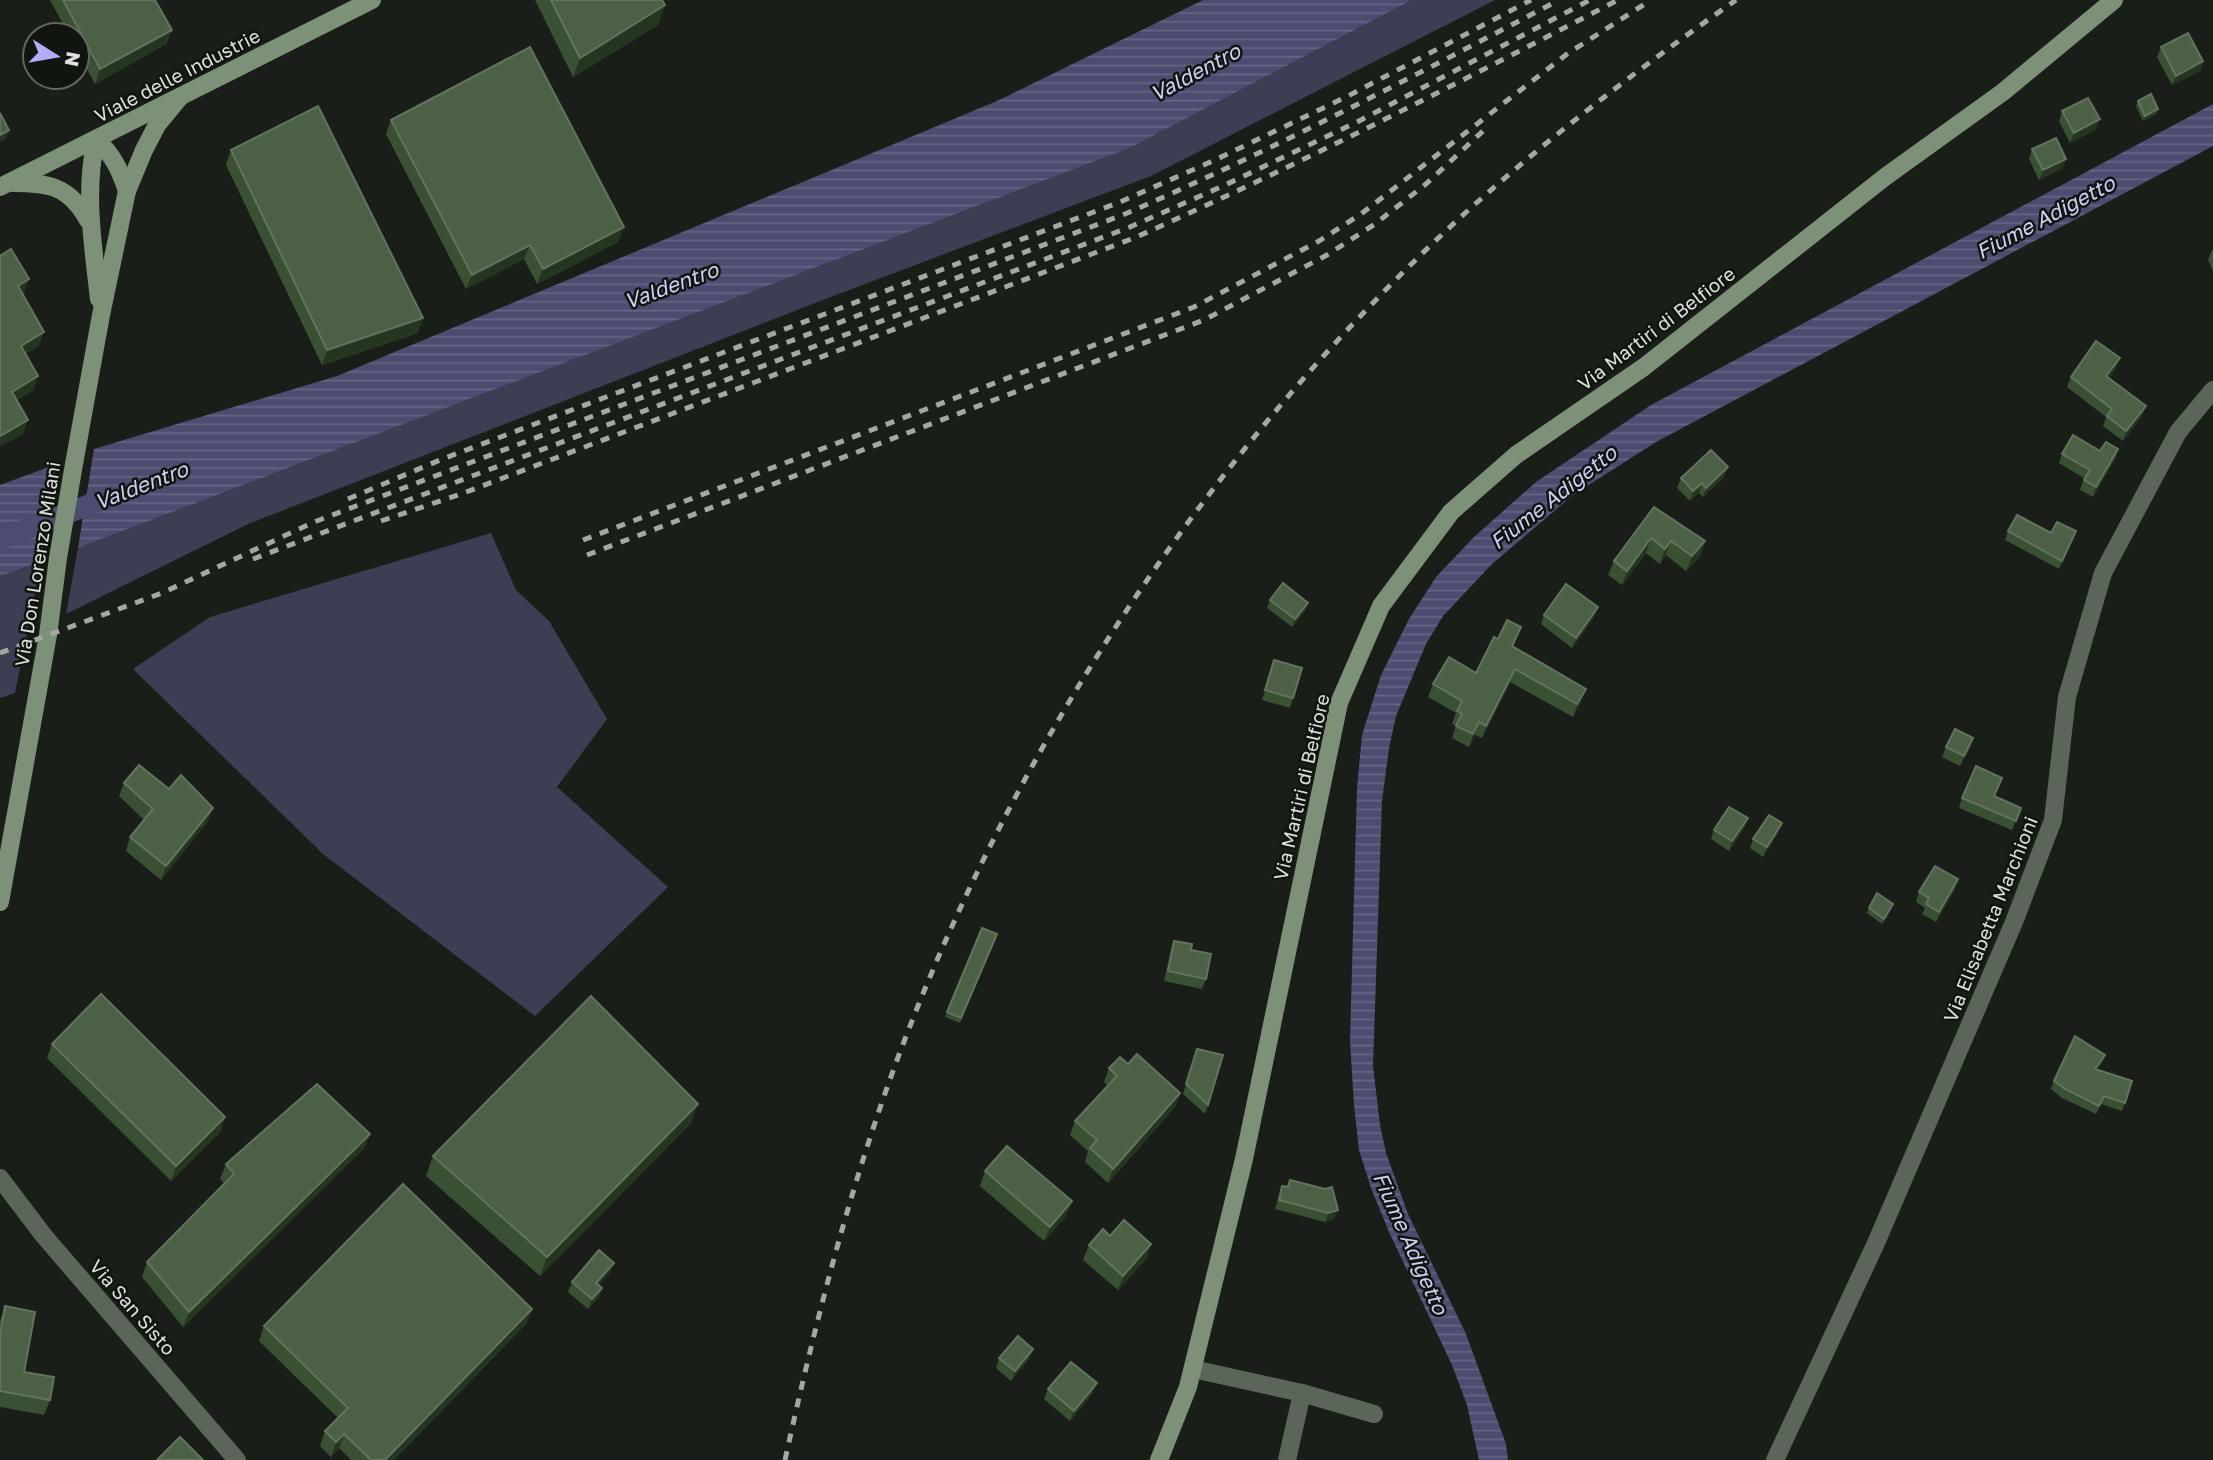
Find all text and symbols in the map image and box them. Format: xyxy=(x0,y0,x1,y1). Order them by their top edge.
north arrow xyxy=(21,21,91,91)
street label: Viale delle Industrie xyxy=(90,23,264,127)
water label: Valdentro xyxy=(1146,37,1246,106)
text: N xyxy=(61,50,86,69)
water label: Fiume Adigetto xyxy=(1971,169,2120,265)
water label: Valdentro xyxy=(621,256,723,314)
street label: Via Martiri di Belfiore xyxy=(1573,261,1739,395)
water label: Fiume Adigetto xyxy=(1485,439,1623,555)
water label: Valdentro xyxy=(91,455,193,515)
street label: Via Don Lorenzo Milani xyxy=(9,460,65,668)
street label: Via Martiri di Belfiore xyxy=(1268,691,1334,883)
street label: Via Elisabetta Marchioni xyxy=(1938,813,2042,1025)
water label: Fiume Adigetto xyxy=(1368,1168,1455,1320)
street label: Via San Sisto xyxy=(85,1255,181,1359)

